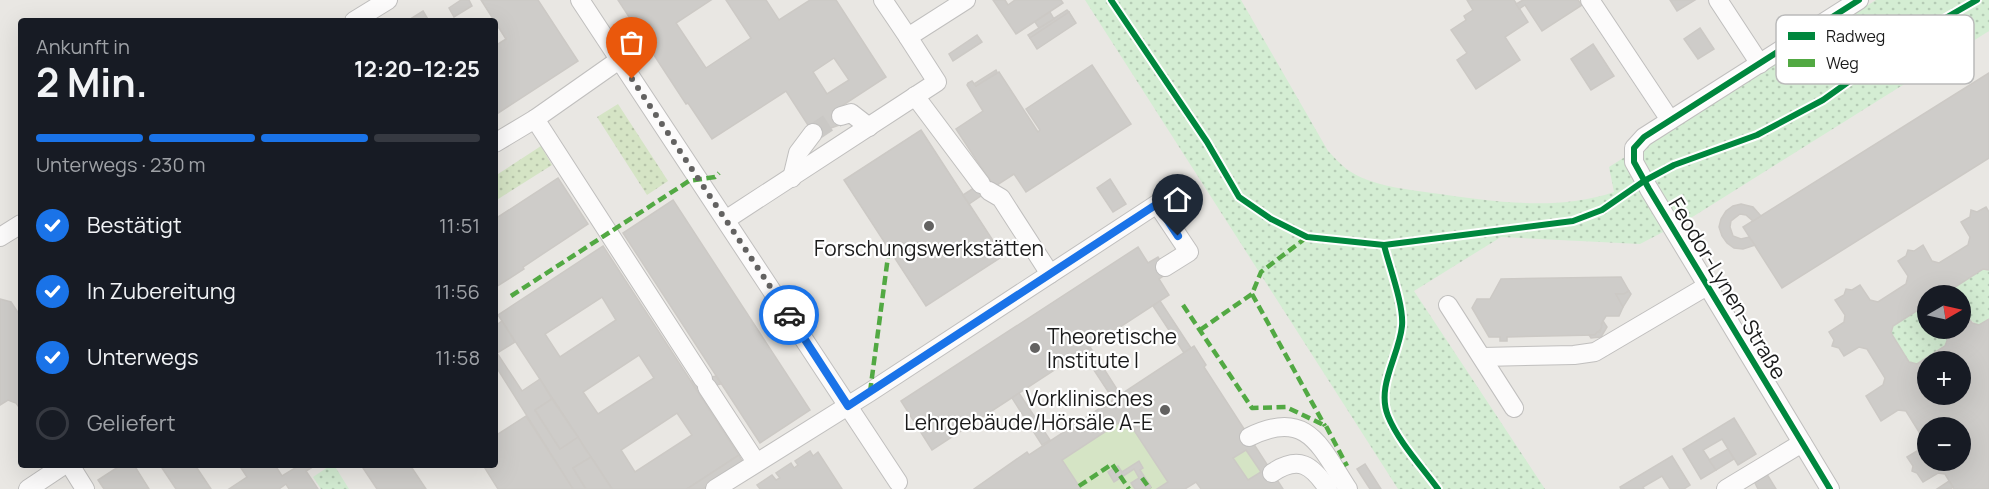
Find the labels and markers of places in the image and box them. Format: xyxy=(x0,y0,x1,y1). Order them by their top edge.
pin xyxy=(606,17,657,79)
pin xyxy=(1152,174,1203,236)
marker: Forschungswerkstätten xyxy=(922,219,936,233)
place label: Forschungswerkstätten xyxy=(814,234,1044,262)
place label: Theoretische Institute I xyxy=(1047,322,1177,374)
marker: Theoretische Institute I xyxy=(1028,341,1042,355)
place label: Vorklinisches Lehrgebäude/Hörsäle A-E xyxy=(904,384,1153,436)
marker: Vorklinisches Lehrgebäude/Hörsäle A-E xyxy=(1158,403,1172,417)

